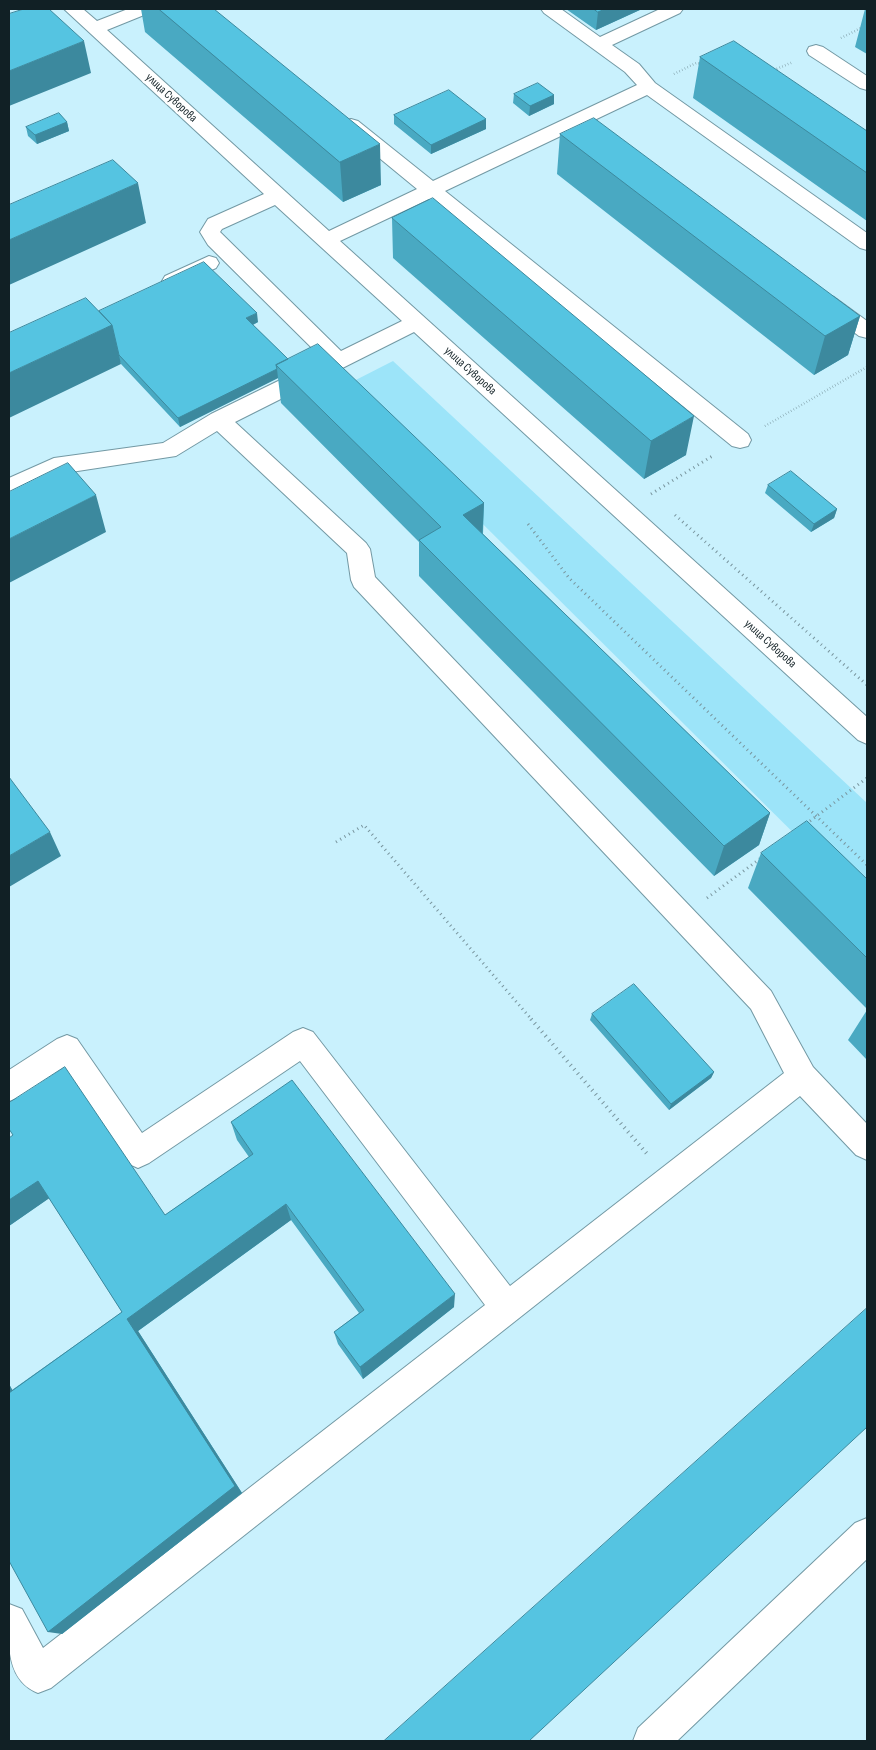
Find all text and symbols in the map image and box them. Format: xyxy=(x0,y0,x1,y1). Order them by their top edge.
street label: улица Суворова xyxy=(142,70,200,126)
street label: улица Суворова xyxy=(441,344,499,398)
street label: улица Суворова xyxy=(741,617,799,671)

